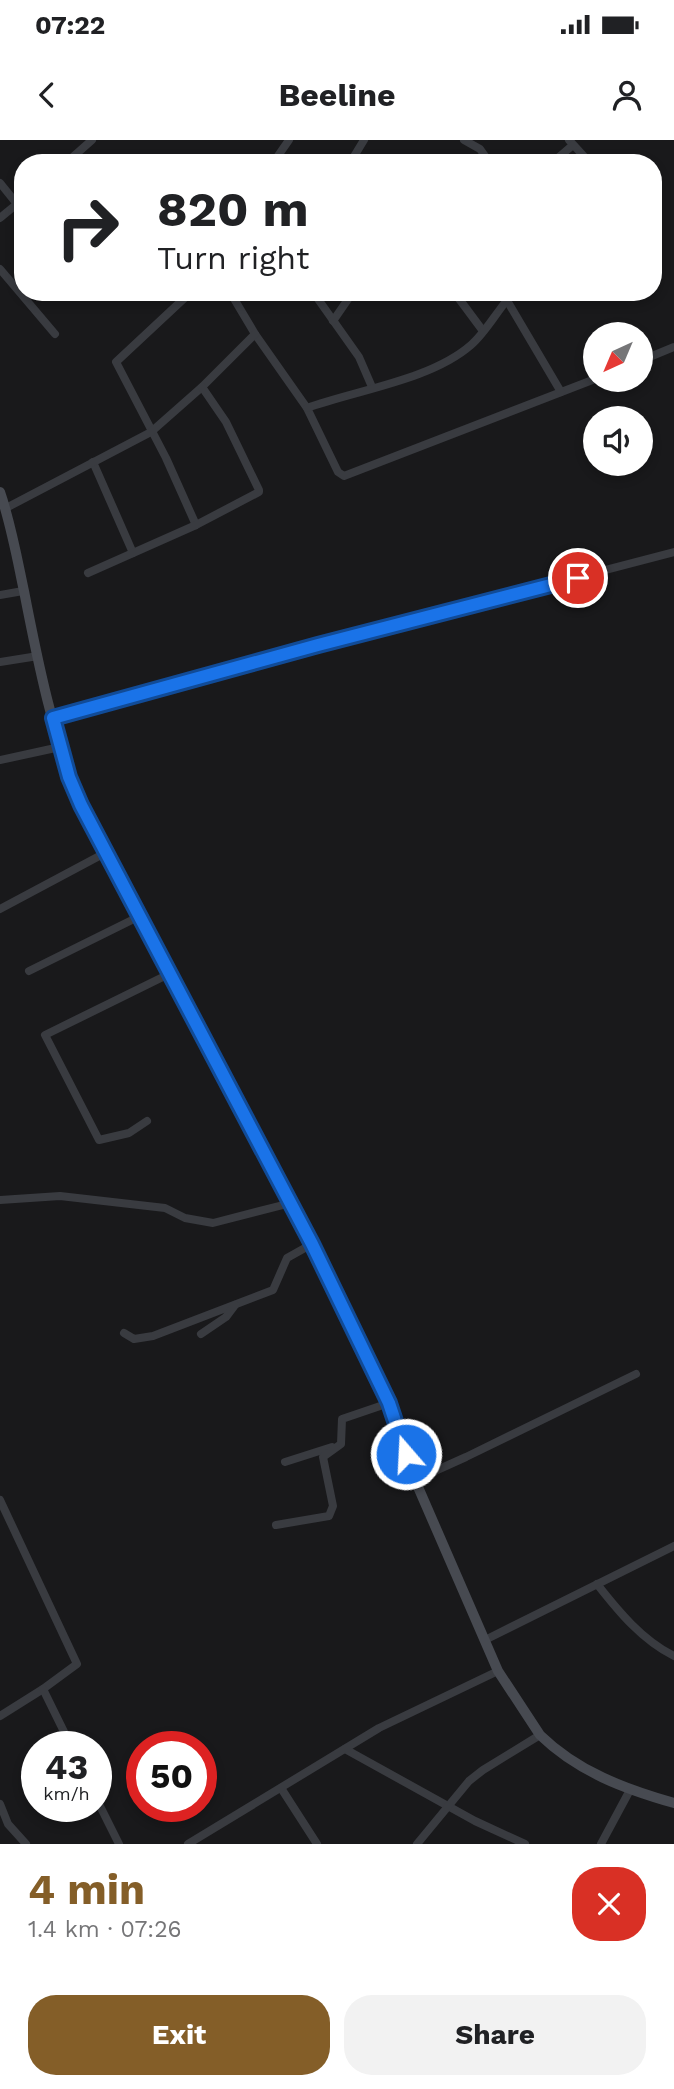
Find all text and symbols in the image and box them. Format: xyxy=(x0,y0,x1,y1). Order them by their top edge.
text: 07:22 xyxy=(35,10,105,40)
icon: back xyxy=(28,76,66,114)
text: Beeline xyxy=(278,76,396,114)
icon: person xyxy=(608,76,646,114)
text: 820 m xyxy=(157,180,309,238)
icon: right xyxy=(42,182,133,273)
text: Turn right xyxy=(157,239,309,277)
north arrow xyxy=(583,322,653,392)
map controls xyxy=(583,322,653,476)
button: sound xyxy=(583,406,653,476)
pin xyxy=(548,548,608,608)
icon: arrive xyxy=(559,559,597,597)
position arrow xyxy=(369,1417,443,1491)
speed limit sign: 50 xyxy=(126,1731,217,1822)
text: 43 xyxy=(45,1746,88,1788)
text: km/h xyxy=(43,1783,90,1804)
text: 4 min xyxy=(28,1865,145,1914)
button: close xyxy=(572,1867,646,1941)
text: 1.4 km · 07:26 xyxy=(28,1916,182,1943)
button: Exit xyxy=(28,1995,330,2075)
button: Share xyxy=(344,1995,646,2075)

